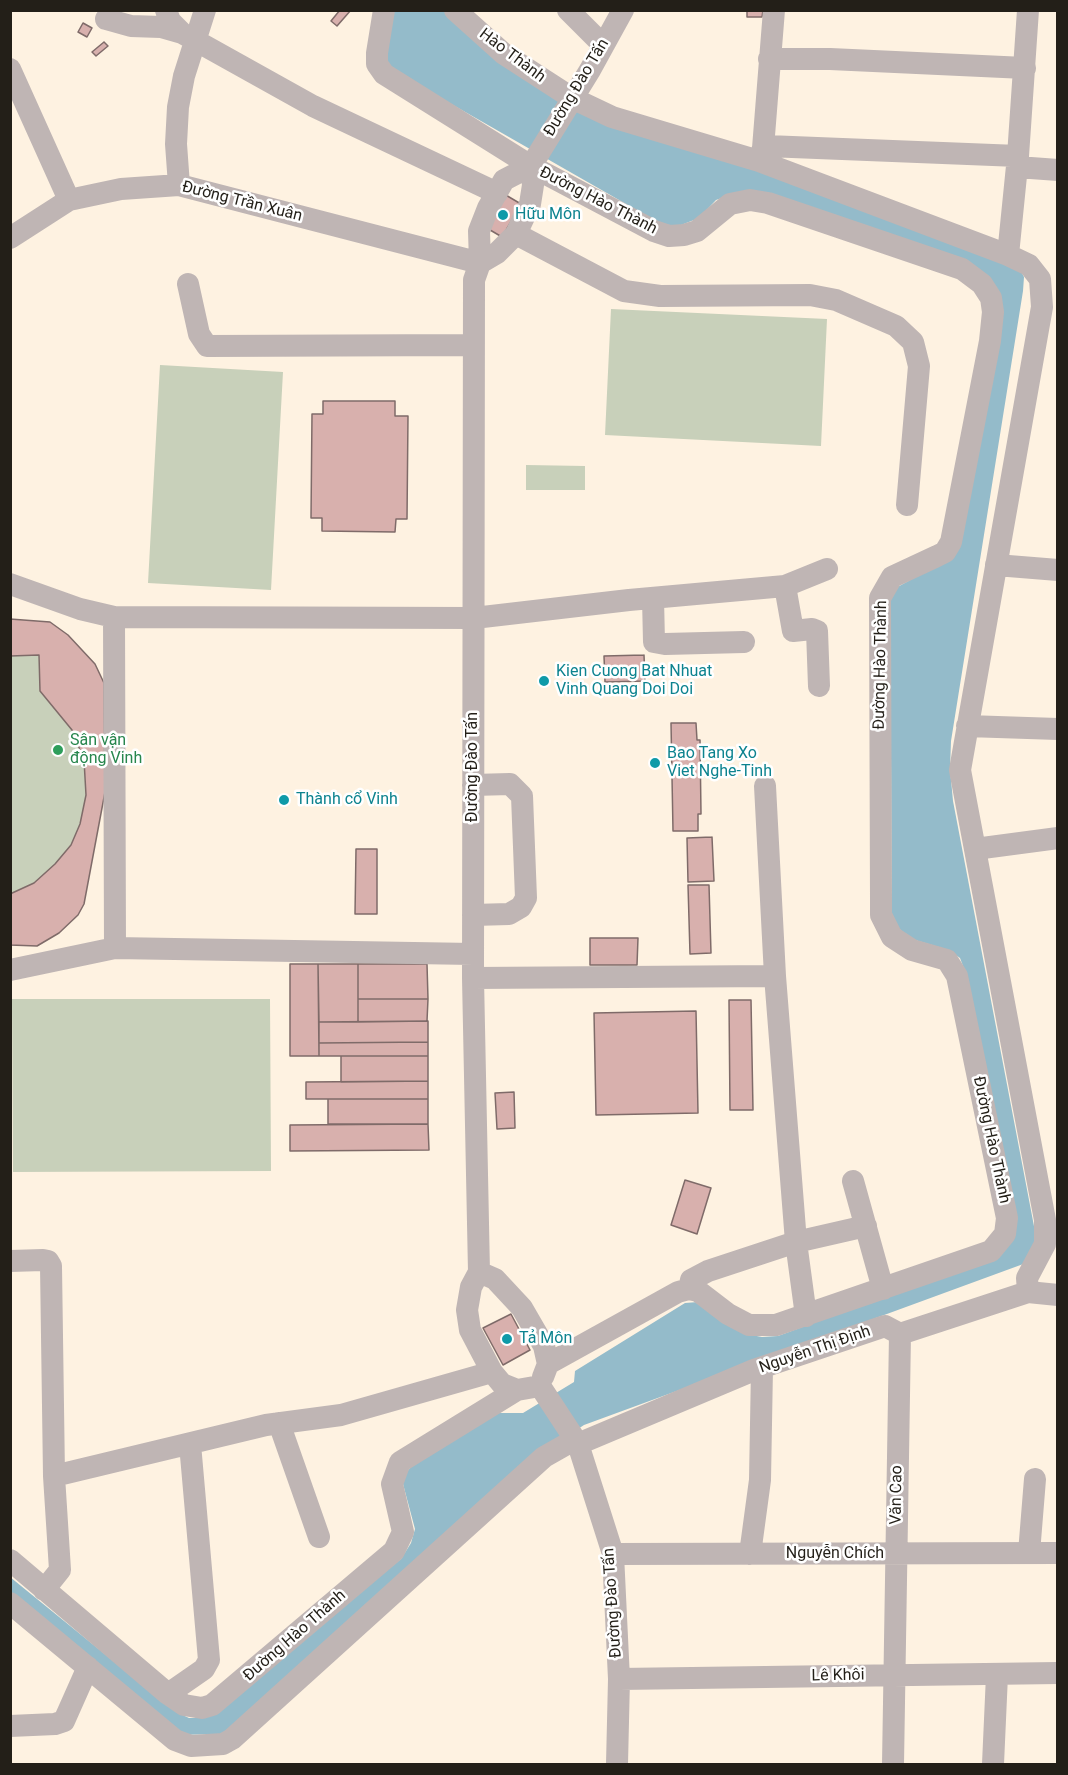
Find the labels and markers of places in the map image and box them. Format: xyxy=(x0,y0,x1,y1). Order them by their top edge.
place label: Hữu Môn xyxy=(515,205,581,225)
marker: Hữu Môn xyxy=(496,208,510,222)
place label: Kien Cuong Bat Nhuat Vinh Quang Doi Doi xyxy=(556,662,712,700)
marker: Kien Cuong Bat Nhuat Vinh Quang Doi Doi xyxy=(537,674,551,688)
place label: Sân vận động Vinh xyxy=(70,731,142,769)
marker: Sân vận động Vinh xyxy=(51,743,65,757)
place label: Bao Tang Xo Viet Nghe-Tinh xyxy=(667,744,772,782)
marker: Bao Tang Xo Viet Nghe-Tinh xyxy=(648,756,662,770)
place label: Thành cổ Vinh xyxy=(296,790,398,810)
marker: Thành cổ Vinh xyxy=(277,793,291,807)
place label: Tả Môn xyxy=(519,1329,572,1349)
marker: Tả Môn xyxy=(500,1332,514,1346)

